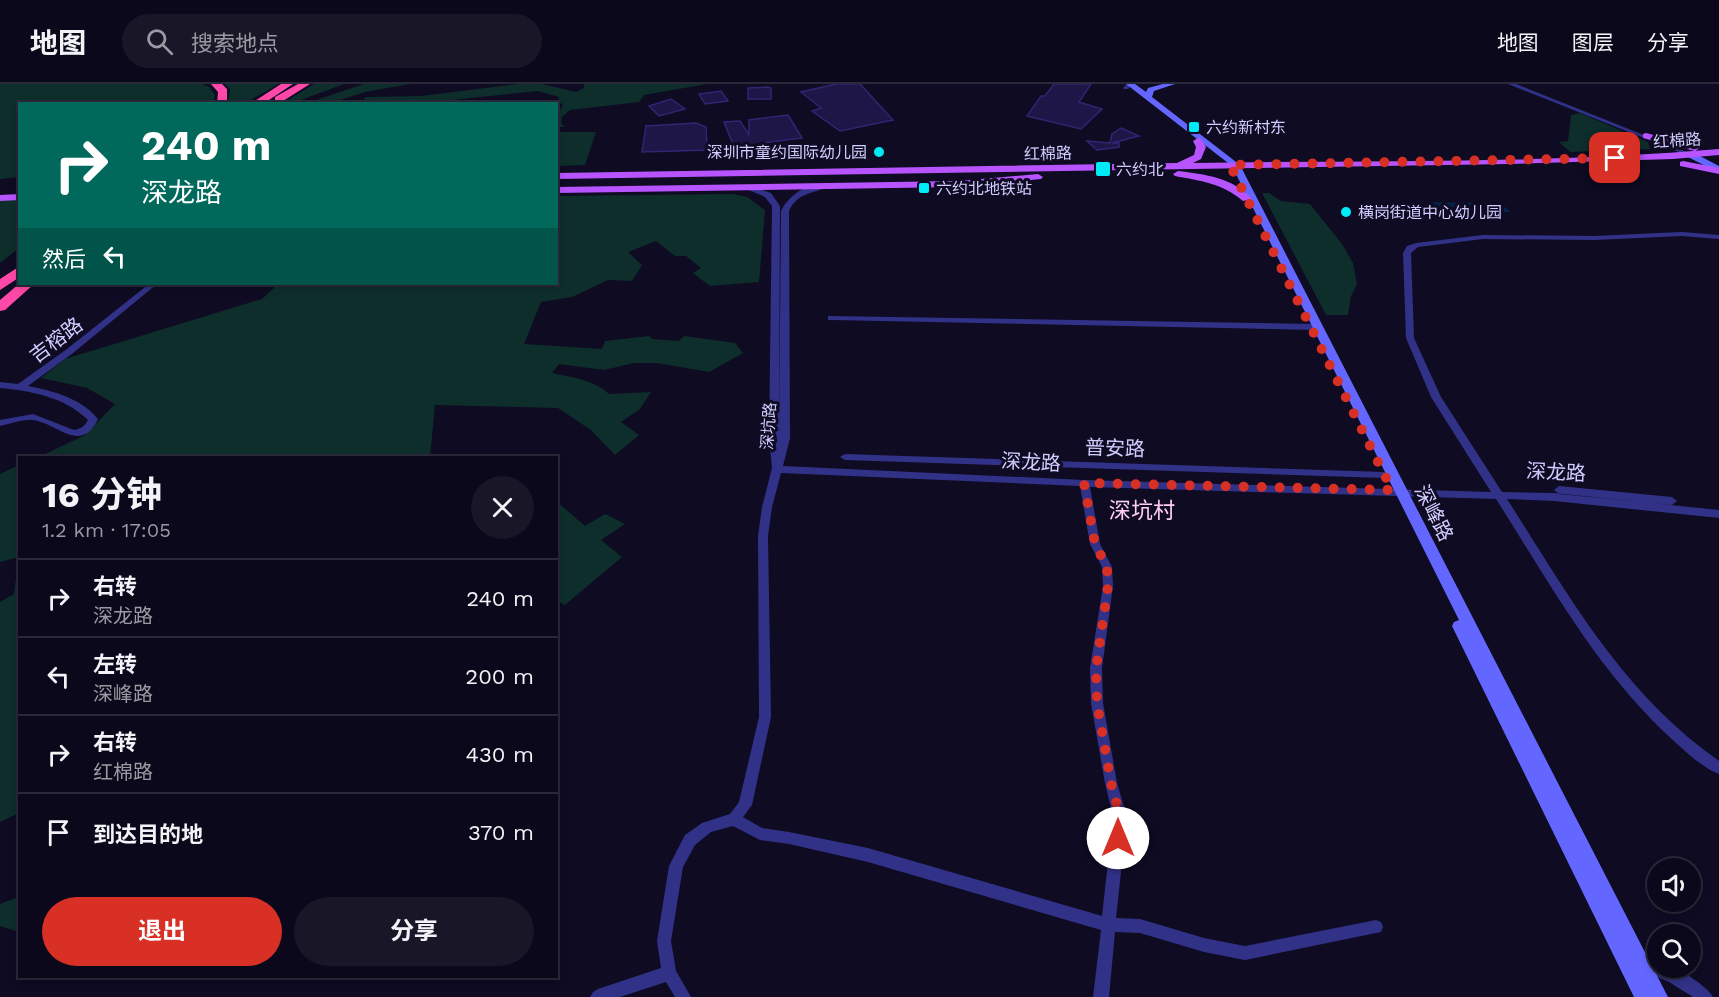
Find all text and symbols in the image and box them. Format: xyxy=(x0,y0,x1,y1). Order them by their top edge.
search box xyxy=(122,14,542,68)
icon: search xyxy=(143,25,176,58)
text: 地图 xyxy=(30,27,86,60)
text: 地图 xyxy=(1497,30,1539,55)
text: 图层 xyxy=(1572,30,1614,55)
text: 分享 xyxy=(1647,30,1689,55)
text: 搜索地点 xyxy=(191,31,279,56)
place label: 六约新村东 xyxy=(1206,118,1286,137)
marker: 六约新村东 xyxy=(1187,120,1201,134)
text: 240 m xyxy=(141,121,271,170)
icon: right xyxy=(42,126,120,204)
street label: 红棉路 xyxy=(1652,129,1702,152)
pin xyxy=(1589,132,1640,183)
icon: arrive xyxy=(1598,141,1631,174)
place label: 深圳市童约国际幼儿园 xyxy=(707,143,867,162)
street label: 红棉路 xyxy=(1024,144,1072,163)
marker: 深圳市童约国际幼儿园 xyxy=(872,145,886,159)
marker: 六约北 xyxy=(1094,160,1112,178)
place label: 六约北 xyxy=(1116,160,1164,179)
text: 深龙路 xyxy=(141,177,222,209)
place label: 六约北地铁站 xyxy=(936,179,1032,198)
marker: 六约北地铁站 xyxy=(917,181,931,195)
place label: 横岗街道中心幼儿园 xyxy=(1358,203,1502,222)
marker: 横岗街道中心幼儿园 xyxy=(1339,205,1353,219)
icon: left xyxy=(98,240,131,273)
text: 然后 xyxy=(42,247,86,272)
street label: 吉榕路 xyxy=(25,312,87,368)
street label: 深坑路 xyxy=(757,401,780,451)
street label: 普安路 xyxy=(1085,435,1145,461)
street label: 深龙路 xyxy=(1000,448,1062,476)
street label: 深龙路 xyxy=(1525,458,1587,486)
text: 16 分钟 xyxy=(42,474,162,516)
button: close xyxy=(471,476,534,539)
street label: 深峰路 xyxy=(1410,481,1458,545)
district label: 深坑村 xyxy=(1109,498,1175,523)
text: 1.2 km · 17:05 xyxy=(42,518,171,542)
text: 右转 xyxy=(93,574,137,599)
icon: right xyxy=(42,582,75,615)
text: 240 m xyxy=(466,586,534,611)
text: 深龙路 xyxy=(93,604,153,628)
text: 左转 xyxy=(93,652,137,677)
icon: left xyxy=(42,660,75,693)
text: 200 m xyxy=(465,664,534,689)
text: 深峰路 xyxy=(93,682,153,706)
text: 右转 xyxy=(93,730,137,755)
icon: right xyxy=(42,738,75,771)
text: 430 m xyxy=(466,742,534,767)
text: 红棉路 xyxy=(93,760,153,784)
position arrow xyxy=(1086,806,1150,870)
icon: arrive xyxy=(42,816,75,849)
text: 370 m xyxy=(468,820,534,845)
text: 到达目的地 xyxy=(93,822,203,847)
map controls xyxy=(1647,858,1701,978)
button: sound xyxy=(1647,858,1701,912)
button: 退出 xyxy=(42,897,282,966)
button: 分享 xyxy=(294,897,534,966)
button: search xyxy=(1647,924,1701,978)

